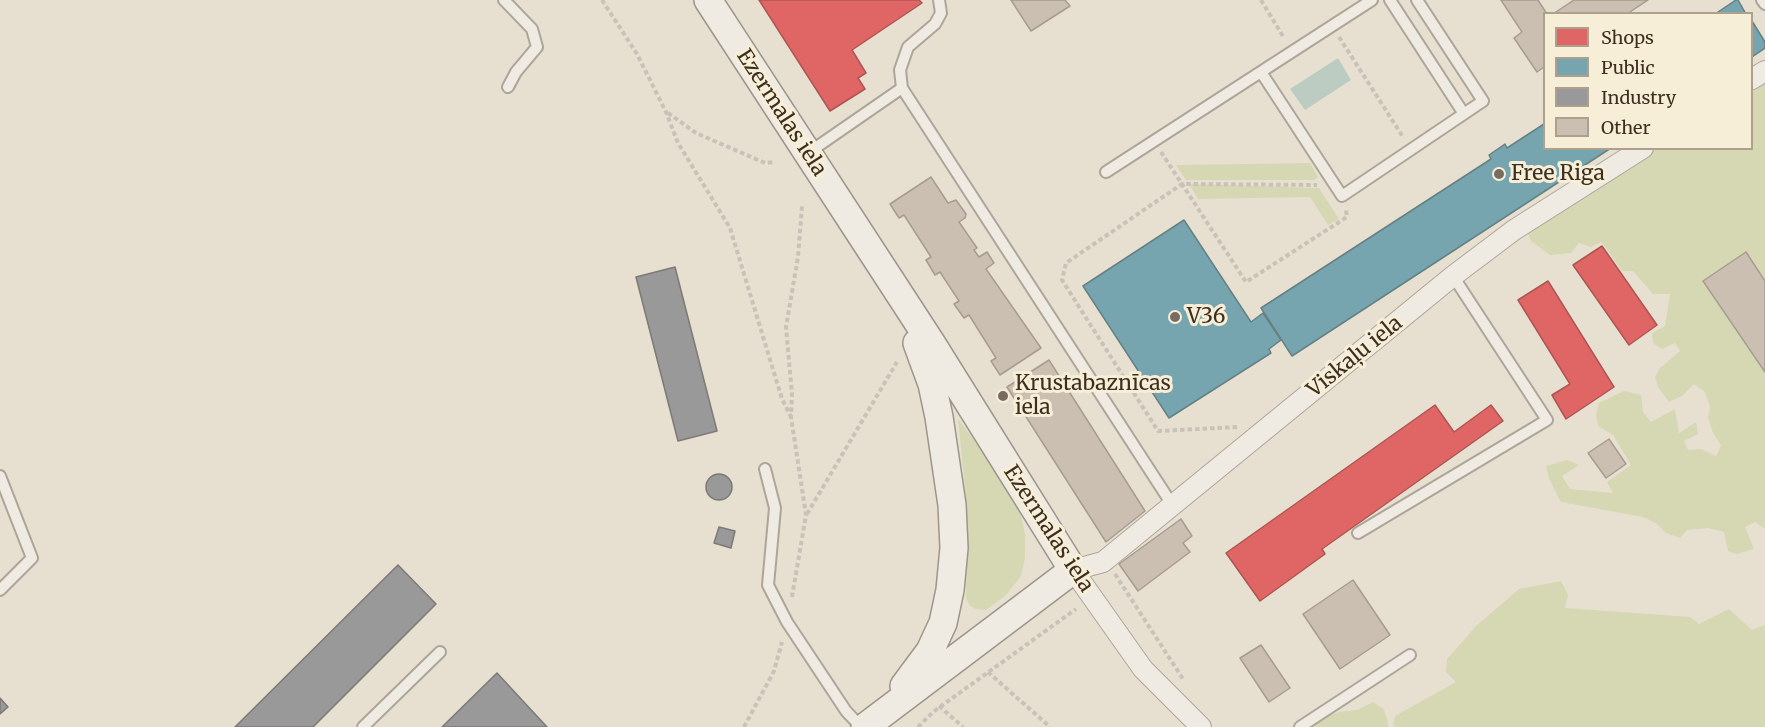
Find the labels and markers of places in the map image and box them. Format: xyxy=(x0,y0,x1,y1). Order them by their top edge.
place label: Free Riga xyxy=(1511,161,1605,187)
marker: Free Riga xyxy=(1492,167,1506,181)
place label: V36 xyxy=(1187,304,1226,330)
marker: V36 xyxy=(1168,310,1182,324)
place label: Krustabaznīcas iela xyxy=(1015,371,1171,421)
marker: Krustabaznīcas iela xyxy=(996,389,1010,403)

